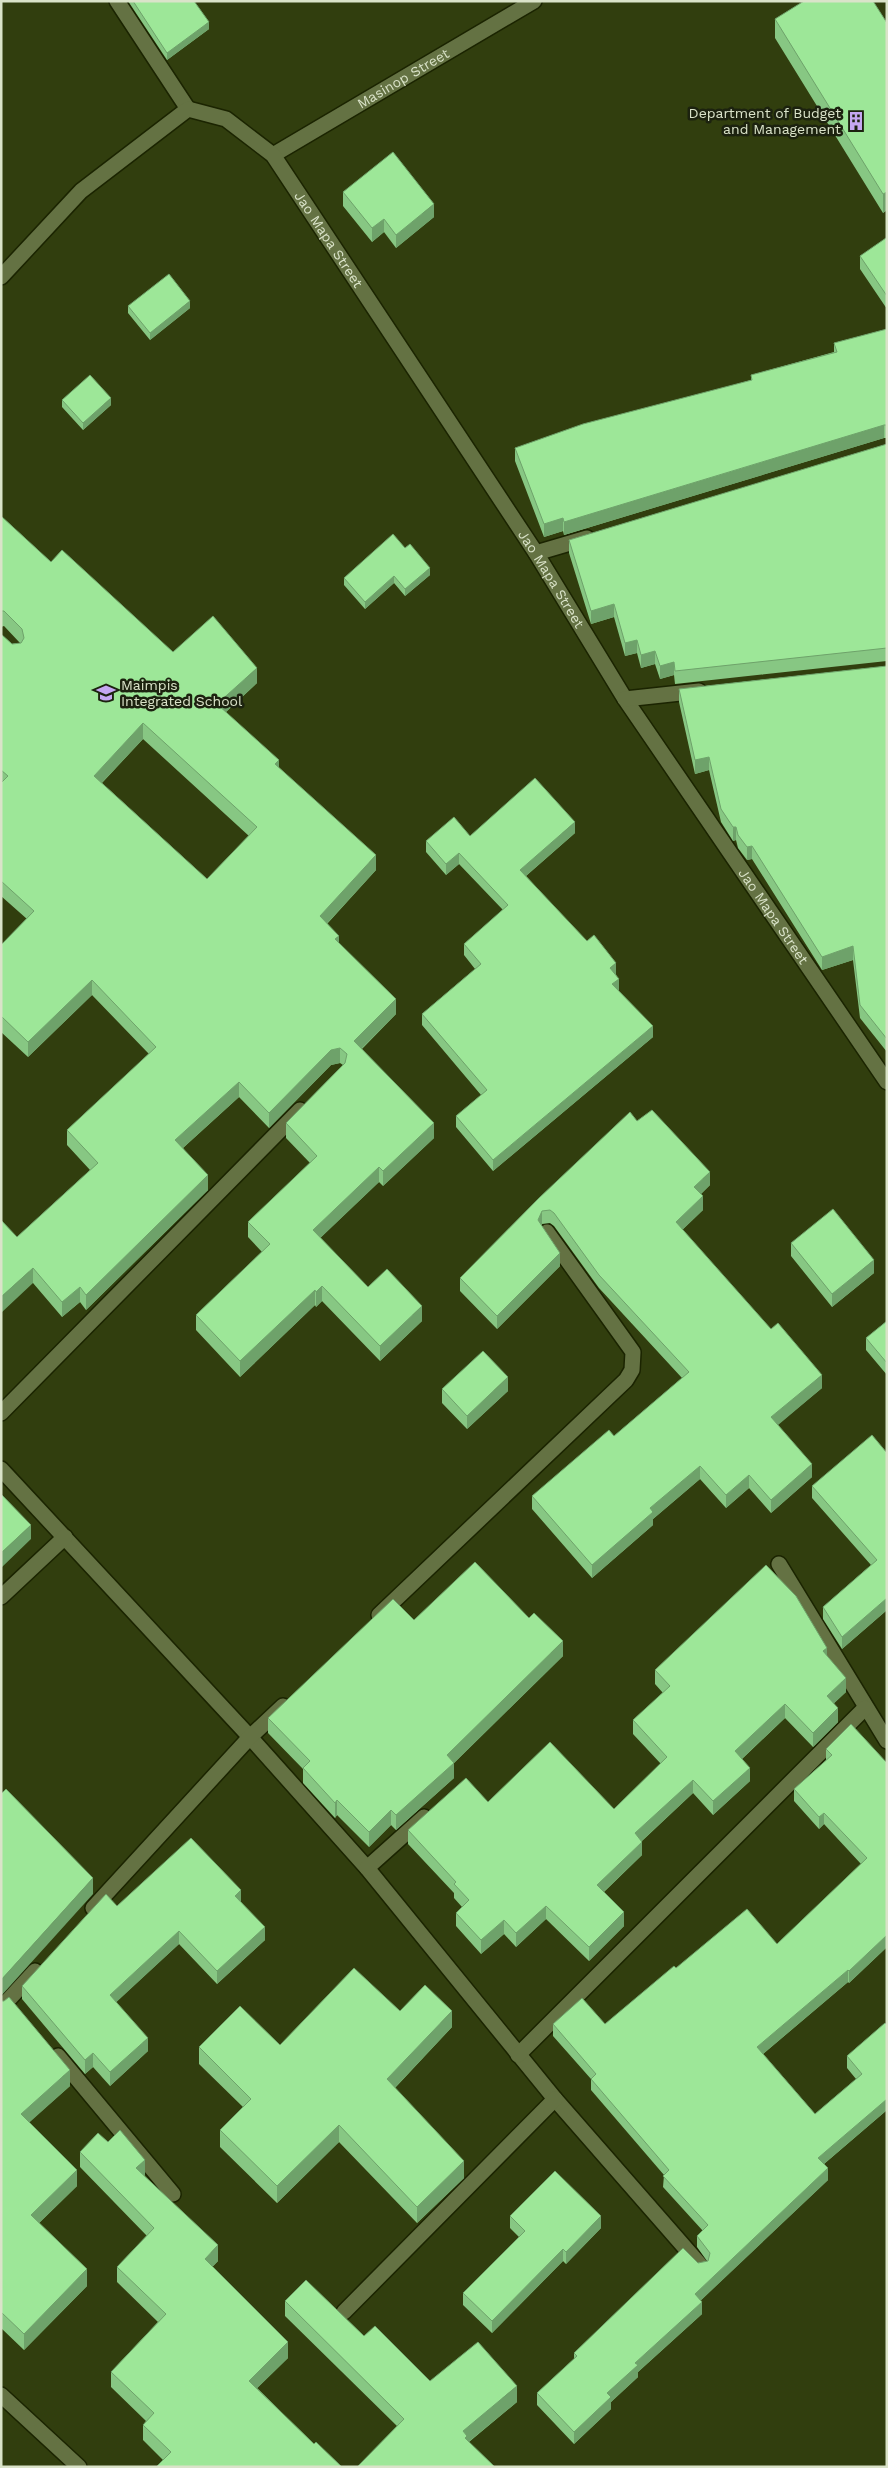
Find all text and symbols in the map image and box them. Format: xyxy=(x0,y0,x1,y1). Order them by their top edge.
street label: Masinop Street xyxy=(354,45,452,112)
place label: Department of Budget and Management xyxy=(689,105,841,137)
building icon: Department of Budget and Management xyxy=(845,110,867,132)
street label: Jao Mapa Street xyxy=(291,188,366,291)
street label: Jao Mapa Street xyxy=(515,527,588,631)
place label: Maimpis Integrated School xyxy=(121,677,243,709)
school or university icon: Maimpis Integrated School xyxy=(95,682,117,704)
street label: Jao Mapa Street xyxy=(735,866,812,967)

